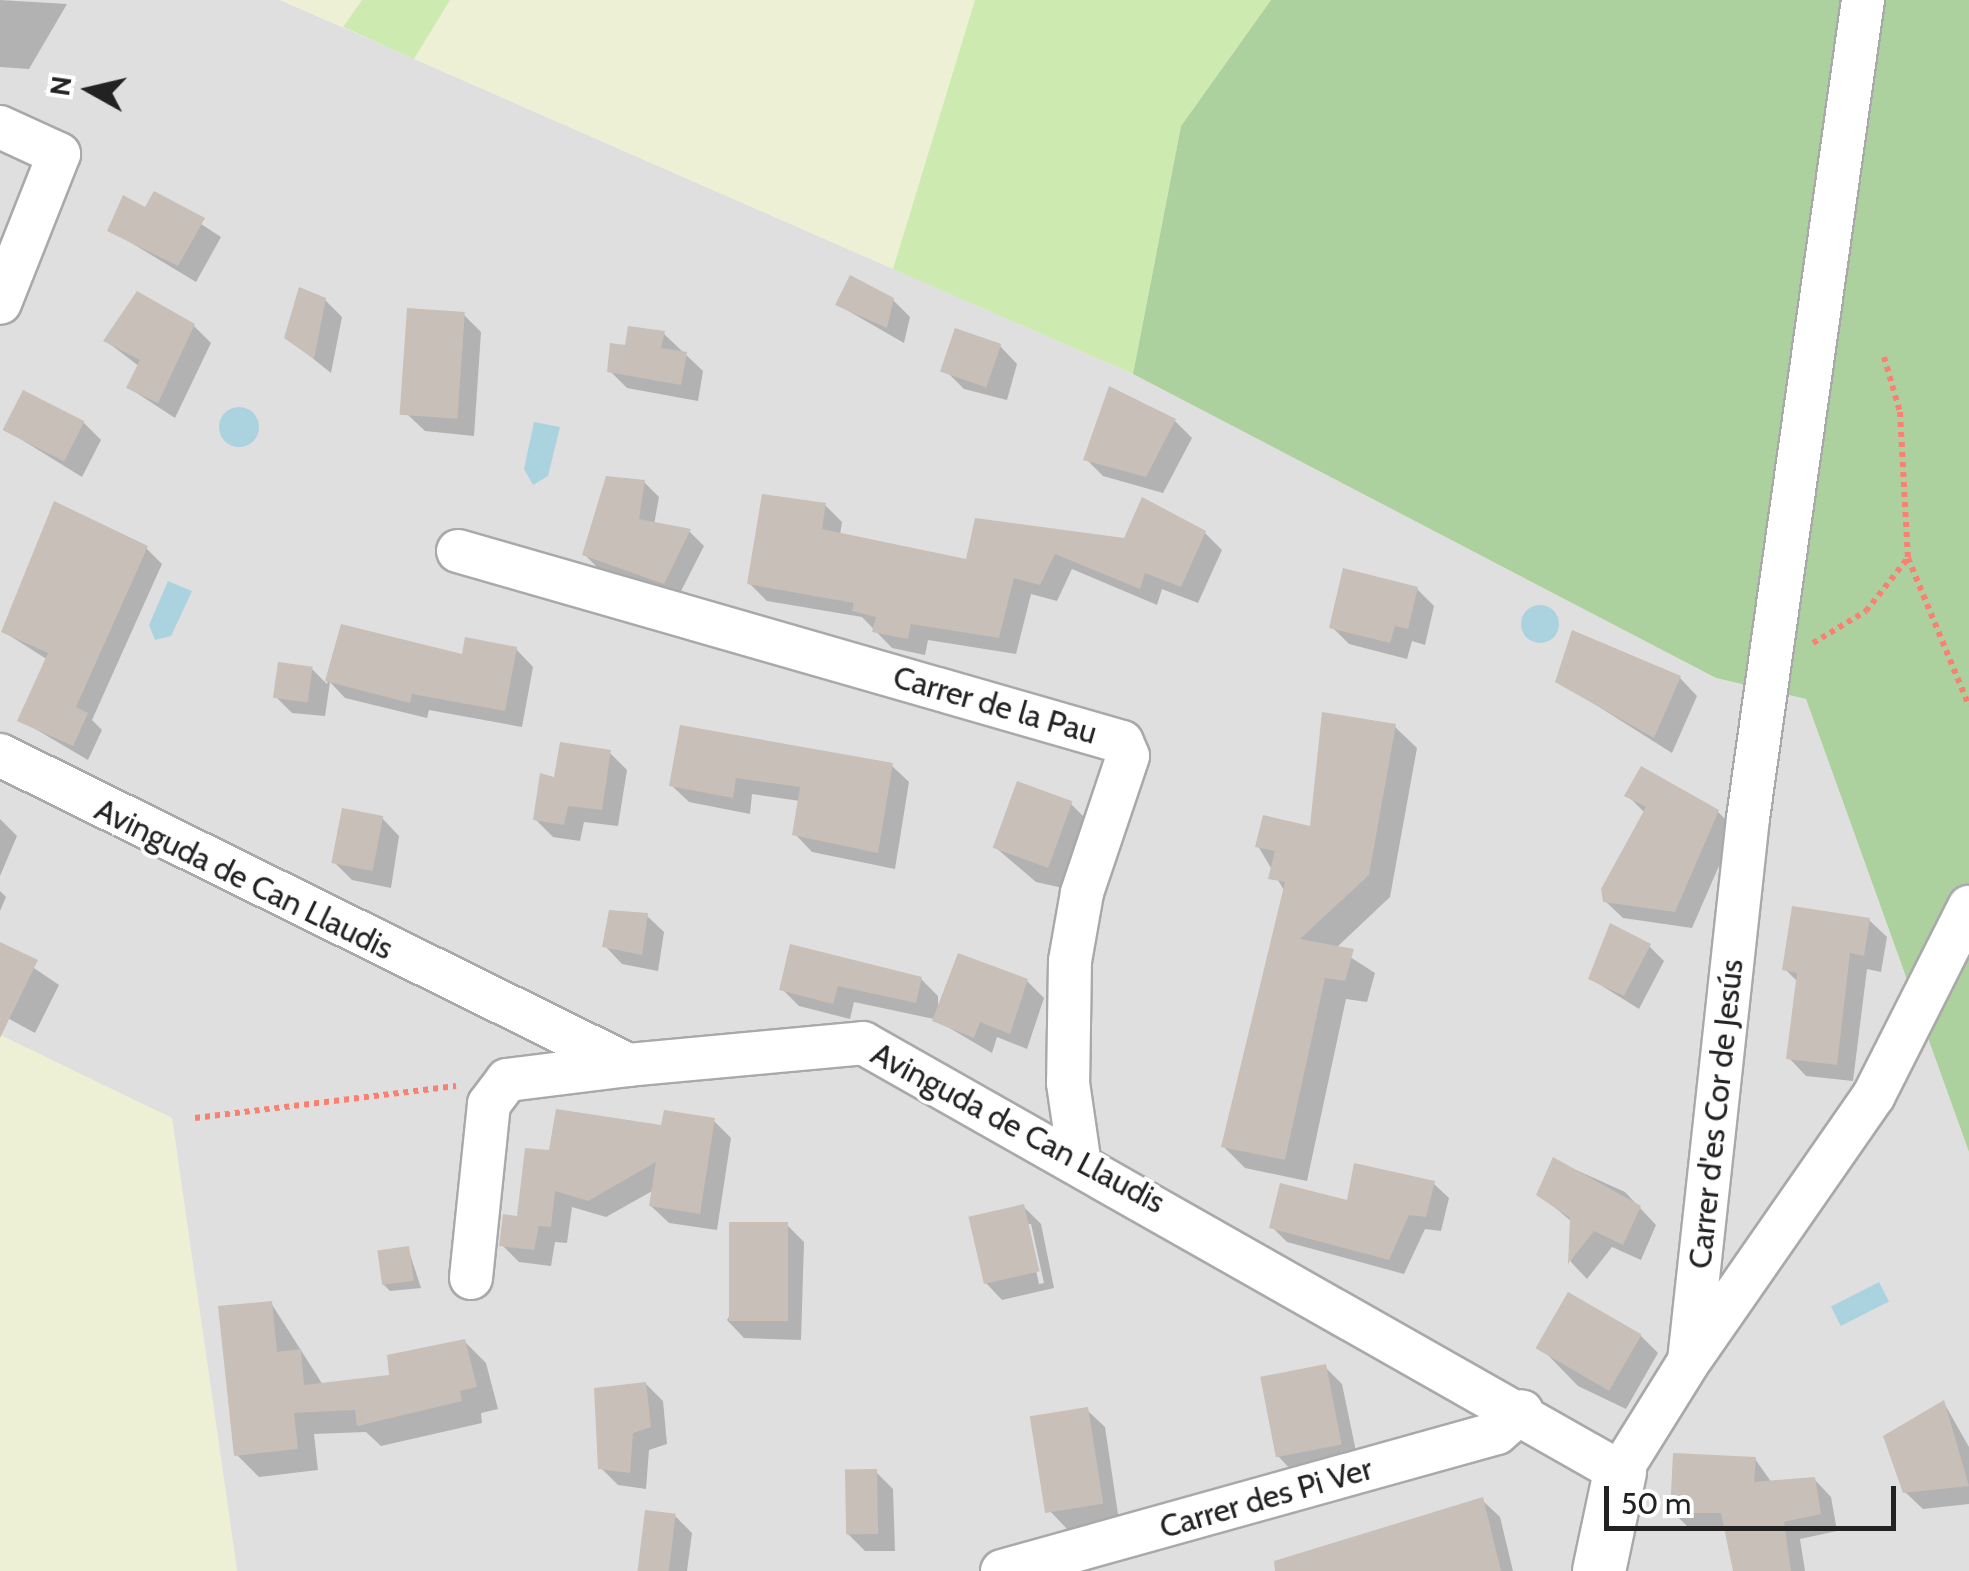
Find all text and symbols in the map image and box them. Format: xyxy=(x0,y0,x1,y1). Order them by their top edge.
north arrow xyxy=(40,40,140,140)
text: N xyxy=(42,74,79,98)
street label: Carrer de la Pau xyxy=(889,658,1101,752)
street label: Avinguda de Can Llaudis xyxy=(89,790,399,968)
street label: Carrer d'es Cor de Jesús xyxy=(1681,957,1751,1271)
street label: Avinguda de Can Llaudis xyxy=(865,1034,1171,1222)
street label: Carrer des Pi Ver xyxy=(1155,1449,1377,1547)
scale bar xyxy=(1609,1466,1902,1528)
text: 50 m xyxy=(1621,1485,1691,1522)

